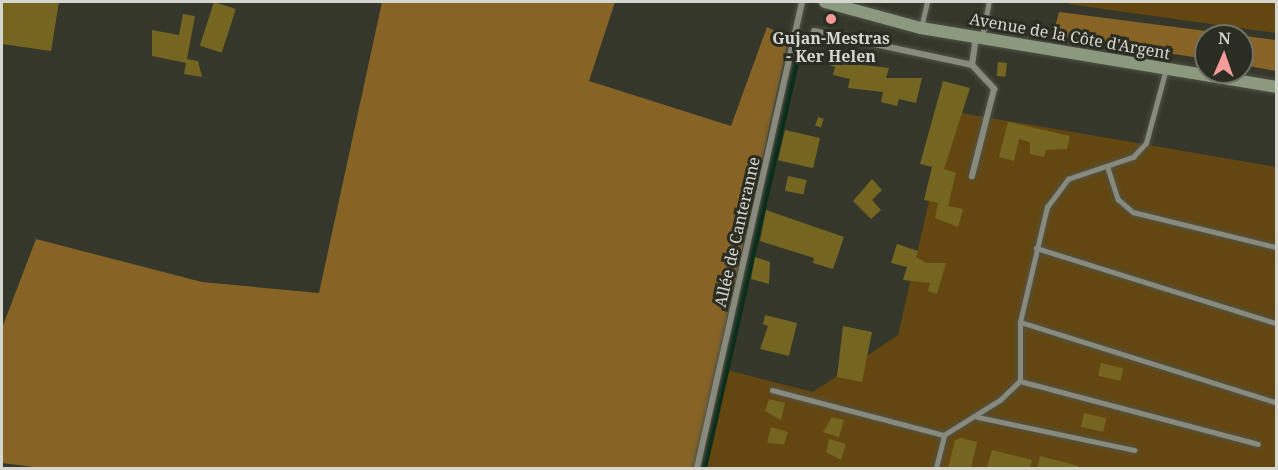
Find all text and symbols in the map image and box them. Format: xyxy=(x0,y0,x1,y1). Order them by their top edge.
street label: Avenue de la Côte d'Argent xyxy=(968,9,1172,63)
marker: Gujan-Mestras - Ker Helen xyxy=(824,12,838,26)
north arrow xyxy=(1194,24,1254,84)
text: N xyxy=(1218,27,1231,49)
place label: Gujan-Mestras - Ker Helen xyxy=(772,28,890,66)
street label: Allée de Canteranne xyxy=(710,155,764,309)

